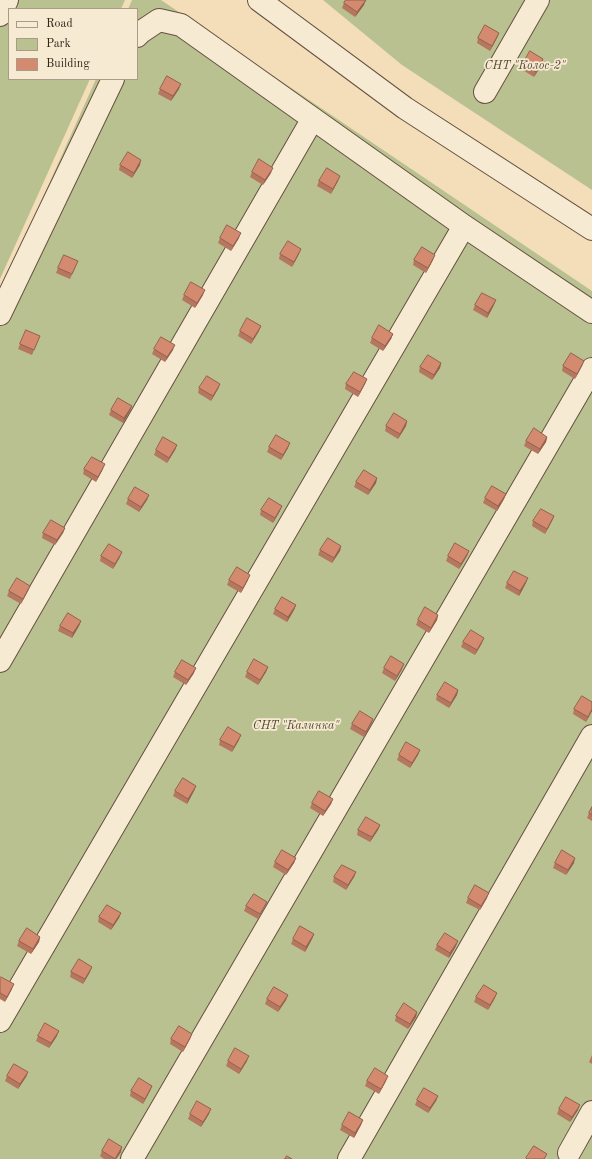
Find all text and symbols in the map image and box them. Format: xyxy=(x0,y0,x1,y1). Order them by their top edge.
legend xyxy=(8,8,138,80)
text: Road xyxy=(46,18,73,30)
text: Park xyxy=(46,38,71,50)
text: Building xyxy=(46,58,90,70)
park label: СНТ "Колос-2" xyxy=(484,59,566,73)
park label: СНТ "Калинка" xyxy=(253,719,339,733)

